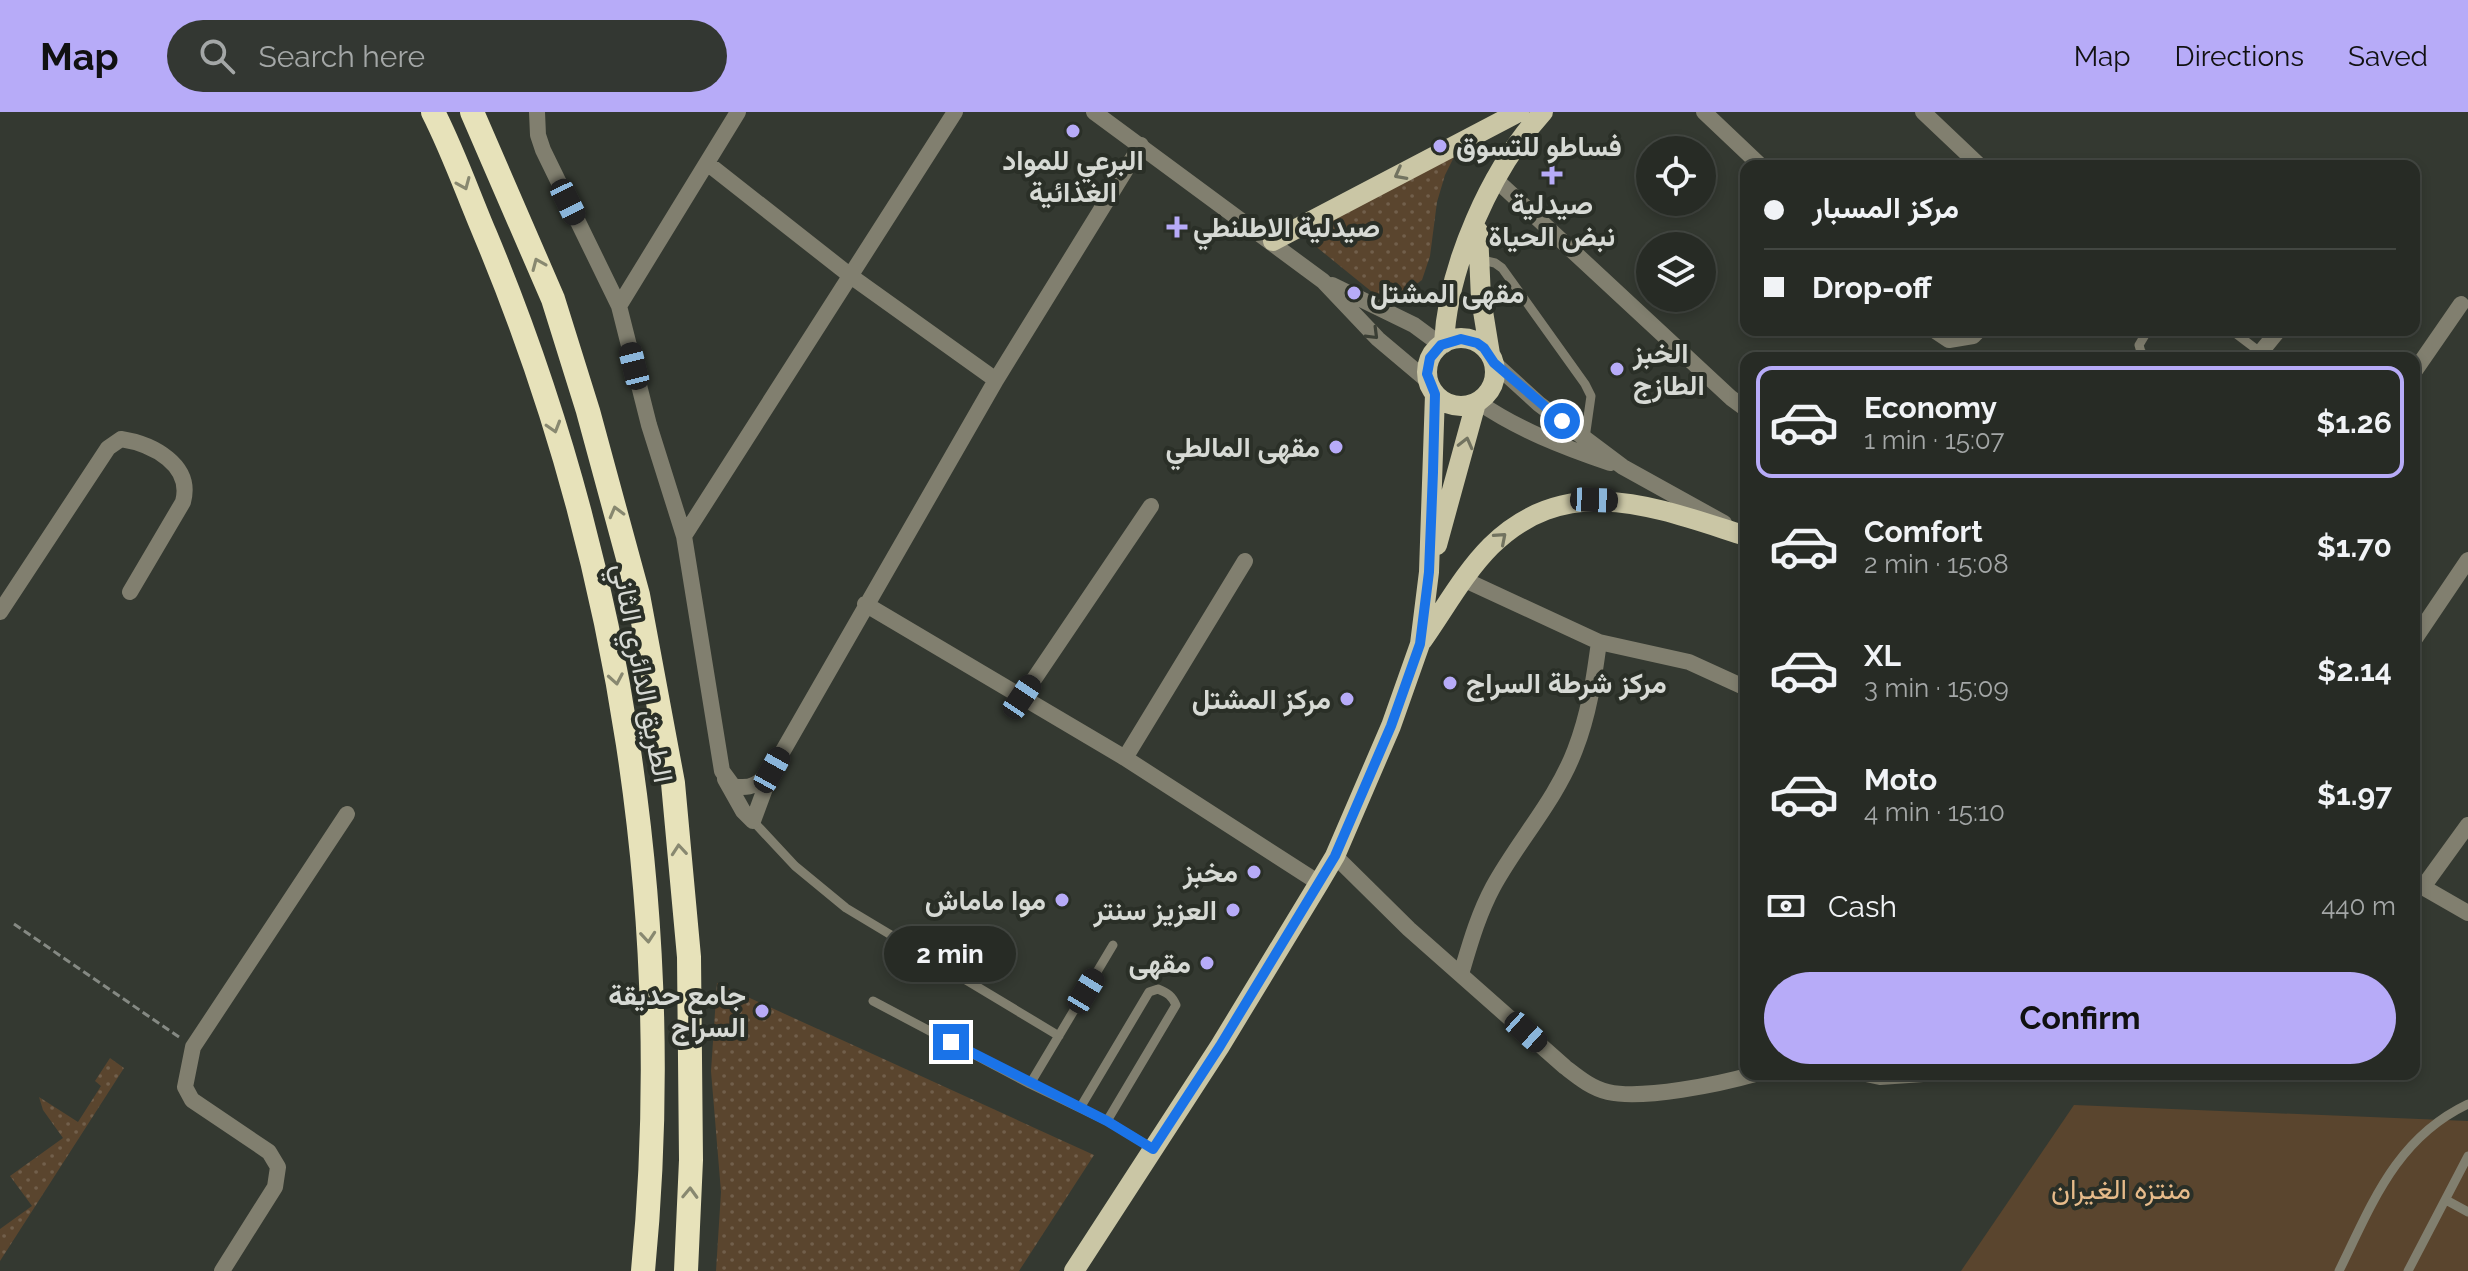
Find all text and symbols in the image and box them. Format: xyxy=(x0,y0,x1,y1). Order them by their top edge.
search box xyxy=(167,20,727,92)
text: Map xyxy=(40,34,119,79)
icon: search xyxy=(195,34,239,78)
text: Search here xyxy=(259,39,425,74)
text: Map xyxy=(2074,40,2131,73)
text: Directions xyxy=(2175,40,2304,73)
text: Saved xyxy=(2348,40,2428,73)
marker: البرعي للمواد الغذائية xyxy=(1064,122,1082,140)
place label: فساطو للتسوق xyxy=(1456,130,1622,164)
map controls xyxy=(1636,136,1716,312)
button: locate xyxy=(1636,136,1716,216)
marker: فساطو للتسوق xyxy=(1431,137,1449,155)
place label: البرعي للمواد الغذائية xyxy=(1002,144,1144,209)
one-way arrow xyxy=(1394,165,1408,180)
marker: صيدلية نبض الحياة xyxy=(1543,165,1561,183)
car xyxy=(547,175,589,229)
one-way arrow xyxy=(454,176,470,190)
place label: صيدلية نبض الحياة xyxy=(1489,188,1615,253)
text: مركز المسبار xyxy=(1812,190,1959,225)
place label: صيدلية الاطلنطي xyxy=(1193,211,1380,251)
marker: صيدلية الاطلنطي xyxy=(1168,218,1186,236)
button: layers xyxy=(1636,232,1716,312)
one-way arrow xyxy=(532,258,548,272)
text: Drop-off xyxy=(1812,270,1932,305)
place label: مقهى المشتل xyxy=(1370,277,1524,311)
marker: مقهى المشتل xyxy=(1345,284,1363,302)
one-way arrow xyxy=(1364,325,1379,339)
place label: الخبز الطازج xyxy=(1632,337,1705,404)
car xyxy=(617,340,651,392)
marker: الخبز الطازج xyxy=(1608,360,1626,378)
icon: car xyxy=(1768,386,1840,458)
text: Economy xyxy=(1864,390,1997,425)
route start xyxy=(1544,403,1580,439)
text: $1.26 xyxy=(2316,405,2392,440)
one-way arrow xyxy=(545,420,561,434)
text: 1 min · 15:07 xyxy=(1864,425,2004,455)
place label: مقهى المالطي xyxy=(1165,431,1320,471)
one-way arrow xyxy=(1457,437,1474,451)
marker: مقهى المالطي xyxy=(1327,438,1345,456)
car xyxy=(1570,487,1618,513)
one-way arrow xyxy=(608,506,625,520)
icon: car xyxy=(1768,510,1840,582)
text: Comfort xyxy=(1864,514,1983,549)
text: $1.70 xyxy=(2317,529,2392,564)
one-way arrow xyxy=(1491,533,1506,548)
text: 2 min · 15:08 xyxy=(1864,549,2009,579)
street label: الطريق الدائري الثاني xyxy=(599,561,680,787)
icon: car xyxy=(1768,634,1840,706)
text: XL xyxy=(1864,638,1901,673)
text: $2.14 xyxy=(2317,653,2392,688)
place label: مركز شرطة السراج xyxy=(1466,667,1667,702)
car xyxy=(999,670,1045,724)
one-way arrow xyxy=(607,673,624,686)
text: 3 min · 15:09 xyxy=(1864,673,2009,703)
marker: مركز شرطة السراج xyxy=(1441,674,1459,692)
place label: مركز المشتل xyxy=(1192,683,1331,717)
marker: مركز المشتل xyxy=(1338,690,1356,708)
car xyxy=(750,743,794,797)
icon: car xyxy=(1768,758,1840,830)
text: Moto xyxy=(1864,762,1937,797)
text: $1.97 xyxy=(2317,777,2392,812)
text: 4 min · 15:10 xyxy=(1864,797,2005,827)
one-way arrow xyxy=(671,843,688,856)
place label: مخبز xyxy=(1182,856,1238,890)
marker: مخبز xyxy=(1245,863,1263,881)
place label: موا ماماش xyxy=(925,884,1046,918)
icon: cash xyxy=(1764,884,1808,928)
text: Cash xyxy=(1828,889,1897,924)
marker: موا ماماش xyxy=(1053,891,1071,909)
text: 440 m xyxy=(2321,891,2396,921)
place label: العزيز سنتر xyxy=(1092,894,1217,928)
marker: العزيز سنتر xyxy=(1224,901,1242,919)
callout: 2 min xyxy=(885,926,1017,982)
one-way arrow xyxy=(639,931,656,944)
text: 2 min xyxy=(916,939,984,969)
place label: مقهى xyxy=(1128,947,1191,981)
marker: مقهى xyxy=(1198,954,1216,972)
car xyxy=(1063,964,1109,1018)
button: Confirm xyxy=(1764,972,2396,1064)
place label: جامع حديقة السراج xyxy=(608,979,746,1046)
marker: جامع حديقة السراج xyxy=(753,1002,771,1020)
car xyxy=(1500,1007,1552,1057)
route end xyxy=(933,1024,969,1060)
park label: منتزه الغيران xyxy=(2051,1173,2191,1207)
one-way arrow xyxy=(681,1186,698,1199)

